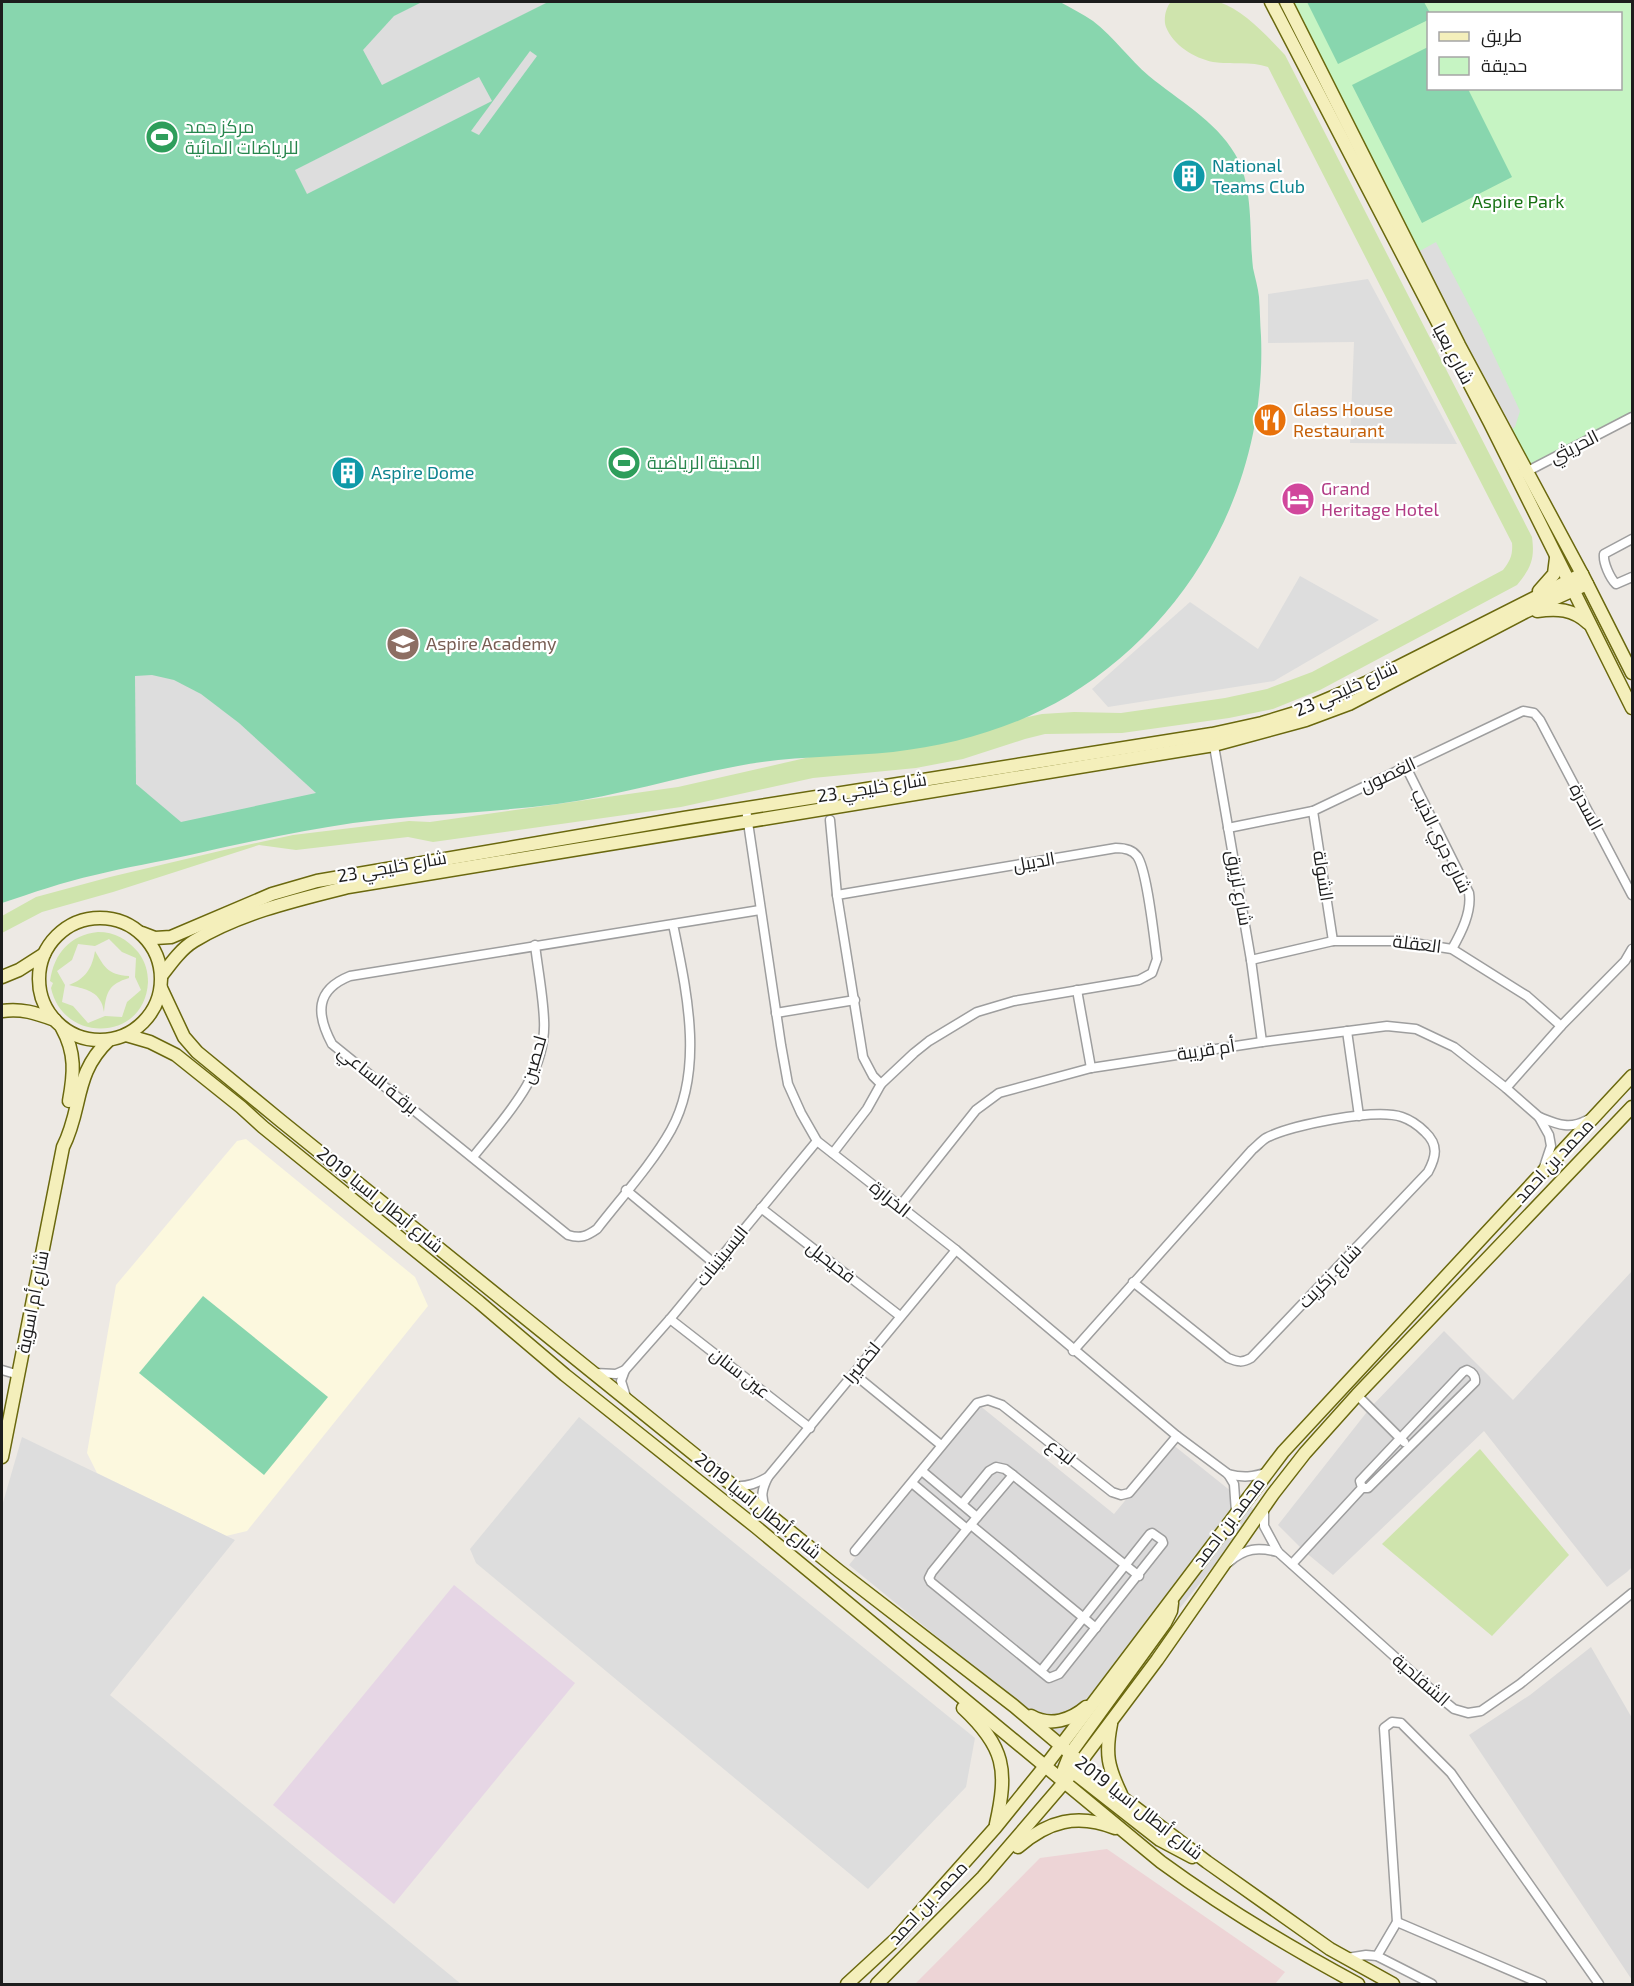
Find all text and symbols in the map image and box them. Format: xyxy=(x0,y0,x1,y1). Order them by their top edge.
legend xyxy=(1427,12,1622,90)
text: طريق xyxy=(1481,24,1522,48)
text: حديقة xyxy=(1481,54,1527,76)
place label: مركز حمد للرياضات المائية xyxy=(185,115,299,159)
sports icon: مركز حمد للرياضات المائية xyxy=(144,119,180,155)
place label: National Teams Club xyxy=(1212,154,1305,197)
building icon: National Teams Club xyxy=(1171,158,1207,194)
park label: Aspire Park xyxy=(1472,190,1564,212)
street label: شارع بعيا xyxy=(1427,319,1479,389)
place label: Glass House Restaurant xyxy=(1293,398,1393,441)
restaurant icon: Glass House Restaurant xyxy=(1252,402,1288,438)
street label: الحريثي xyxy=(1545,424,1604,471)
sports icon: المدينة الرياضية xyxy=(606,445,642,481)
place label: المدينة الرياضية xyxy=(647,451,760,474)
building icon: Aspire Dome xyxy=(330,455,366,491)
place label: Aspire Dome xyxy=(371,461,475,483)
place label: Grand Heritage Hotel xyxy=(1321,477,1440,520)
hotel icon: Grand Heritage Hotel xyxy=(1280,481,1316,517)
school or university icon: Aspire Academy xyxy=(385,626,421,662)
place label: Aspire Academy xyxy=(426,632,557,654)
street label: شارع خليجي 23 xyxy=(1291,656,1402,724)
street label: الغصون xyxy=(1356,752,1419,797)
street label: شارع خليجي 23 xyxy=(816,767,929,810)
street label: السدرة xyxy=(1565,779,1608,834)
street label: شارع جري الذيب xyxy=(1404,785,1477,898)
street label: شارع خليجي 23 xyxy=(335,846,449,890)
street label: الديبل xyxy=(1011,847,1057,876)
street label: شارع لزيرق xyxy=(1221,848,1257,928)
street label: الشولة xyxy=(1308,849,1339,903)
street label: العقلة xyxy=(1392,929,1443,957)
street label: لحصين xyxy=(516,1033,551,1087)
street label: أم قريبة xyxy=(1175,1034,1237,1066)
street label: برقـة الساعي xyxy=(331,1040,423,1121)
street label: محمد بن احمد xyxy=(1509,1114,1598,1207)
street label: شارع أبطال اسيا 2019 xyxy=(312,1142,448,1258)
street label: الخرارة xyxy=(865,1175,915,1222)
street label: البسيتينات xyxy=(690,1221,752,1290)
street label: فحيحيل xyxy=(802,1235,860,1288)
street label: شارع زكريت xyxy=(1293,1238,1367,1314)
street label: شارع أم اسوية xyxy=(11,1248,55,1356)
street label: لخضيرا xyxy=(838,1337,885,1388)
street label: عين سنان xyxy=(706,1342,775,1403)
street label: لبدع xyxy=(1042,1433,1080,1471)
street label: شارع أبطال اسيا 2019 xyxy=(690,1448,826,1564)
street label: محمد بن احمد xyxy=(1187,1472,1270,1571)
street label: الشفلحية xyxy=(1388,1648,1455,1710)
street label: شارع أبطال اسيا 2019 xyxy=(1070,1750,1208,1866)
street label: محمد بن احمد xyxy=(883,1856,972,1949)

